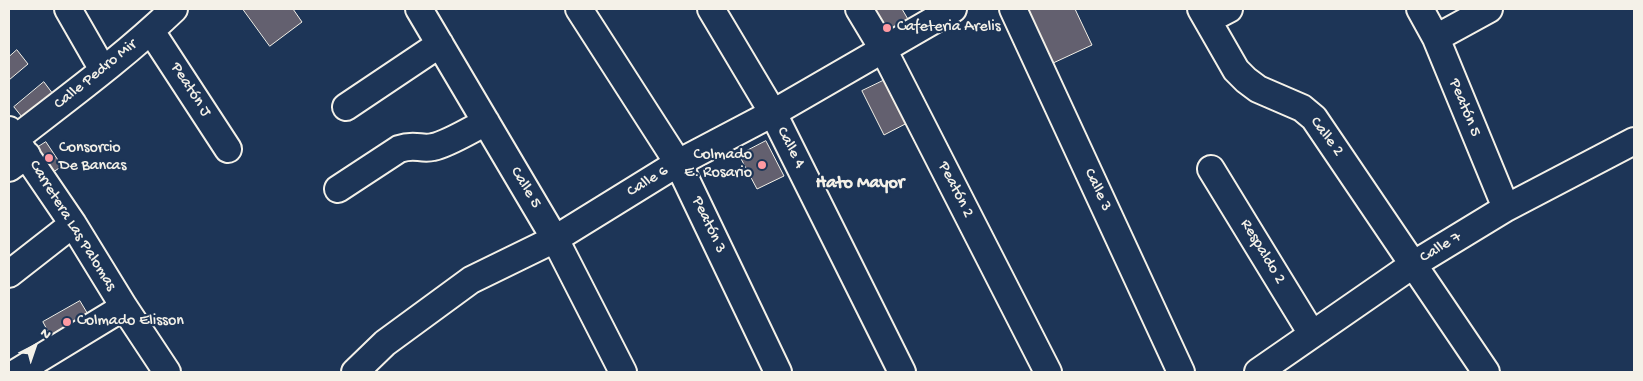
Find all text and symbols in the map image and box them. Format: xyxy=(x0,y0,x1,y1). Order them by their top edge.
place label: Cafeteria Arelis xyxy=(897,18,1001,38)
marker: Cafeteria Arelis xyxy=(881,22,893,34)
street label: Calle Pedro Mir xyxy=(51,36,141,114)
street label: Peatón J xyxy=(165,59,215,121)
street label: Peatón 5 xyxy=(1444,76,1484,140)
street label: Calle 2 xyxy=(1305,113,1347,161)
street label: Calle 4 xyxy=(771,124,809,172)
place label: Consorcio De Bancas xyxy=(59,139,126,177)
place label: Colmado E. Rosario xyxy=(684,146,752,184)
marker: Consorcio De Bancas xyxy=(43,152,55,164)
street label: Carretera Las Palomas xyxy=(24,157,120,295)
marker: Colmado E. Rosario xyxy=(756,159,768,171)
street label: Peatón 2 xyxy=(933,159,977,221)
street label: Calle 6 xyxy=(624,162,672,202)
street label: Calle 5 xyxy=(505,164,545,212)
street label: Calle 3 xyxy=(1079,166,1115,214)
district label: Hato Mayor xyxy=(816,173,904,195)
street label: Peatón 3 xyxy=(687,194,729,256)
street label: Respaldo 2 xyxy=(1235,216,1289,288)
street label: Calle 7 xyxy=(1417,228,1465,268)
place label: Colmado Elisson xyxy=(77,312,184,332)
marker: Colmado Elisson xyxy=(61,316,73,328)
north arrow xyxy=(10,321,60,371)
text: N xyxy=(36,325,54,344)

